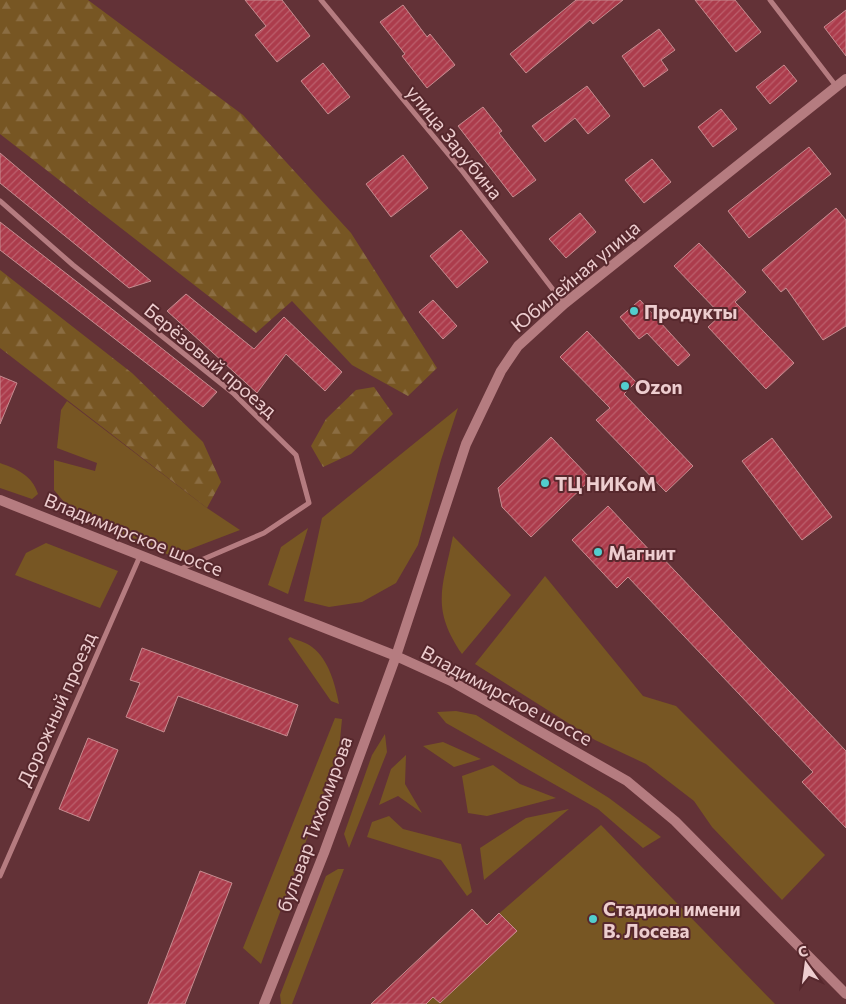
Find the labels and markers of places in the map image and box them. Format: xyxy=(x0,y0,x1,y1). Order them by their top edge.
place label: Продукты xyxy=(644,300,737,323)
marker: Продукты xyxy=(628,305,640,317)
place label: Ozon xyxy=(635,375,683,398)
marker: Ozon xyxy=(619,380,631,392)
place label: ТЦ НИКоМ xyxy=(555,472,656,495)
marker: ТЦ НИКоМ xyxy=(539,477,551,489)
place label: Магнит xyxy=(608,541,676,564)
marker: Магнит xyxy=(592,546,604,558)
place label: Стадион имени В. Лосева xyxy=(603,897,741,942)
marker: Стадион имени В. Лосева xyxy=(587,913,599,925)

